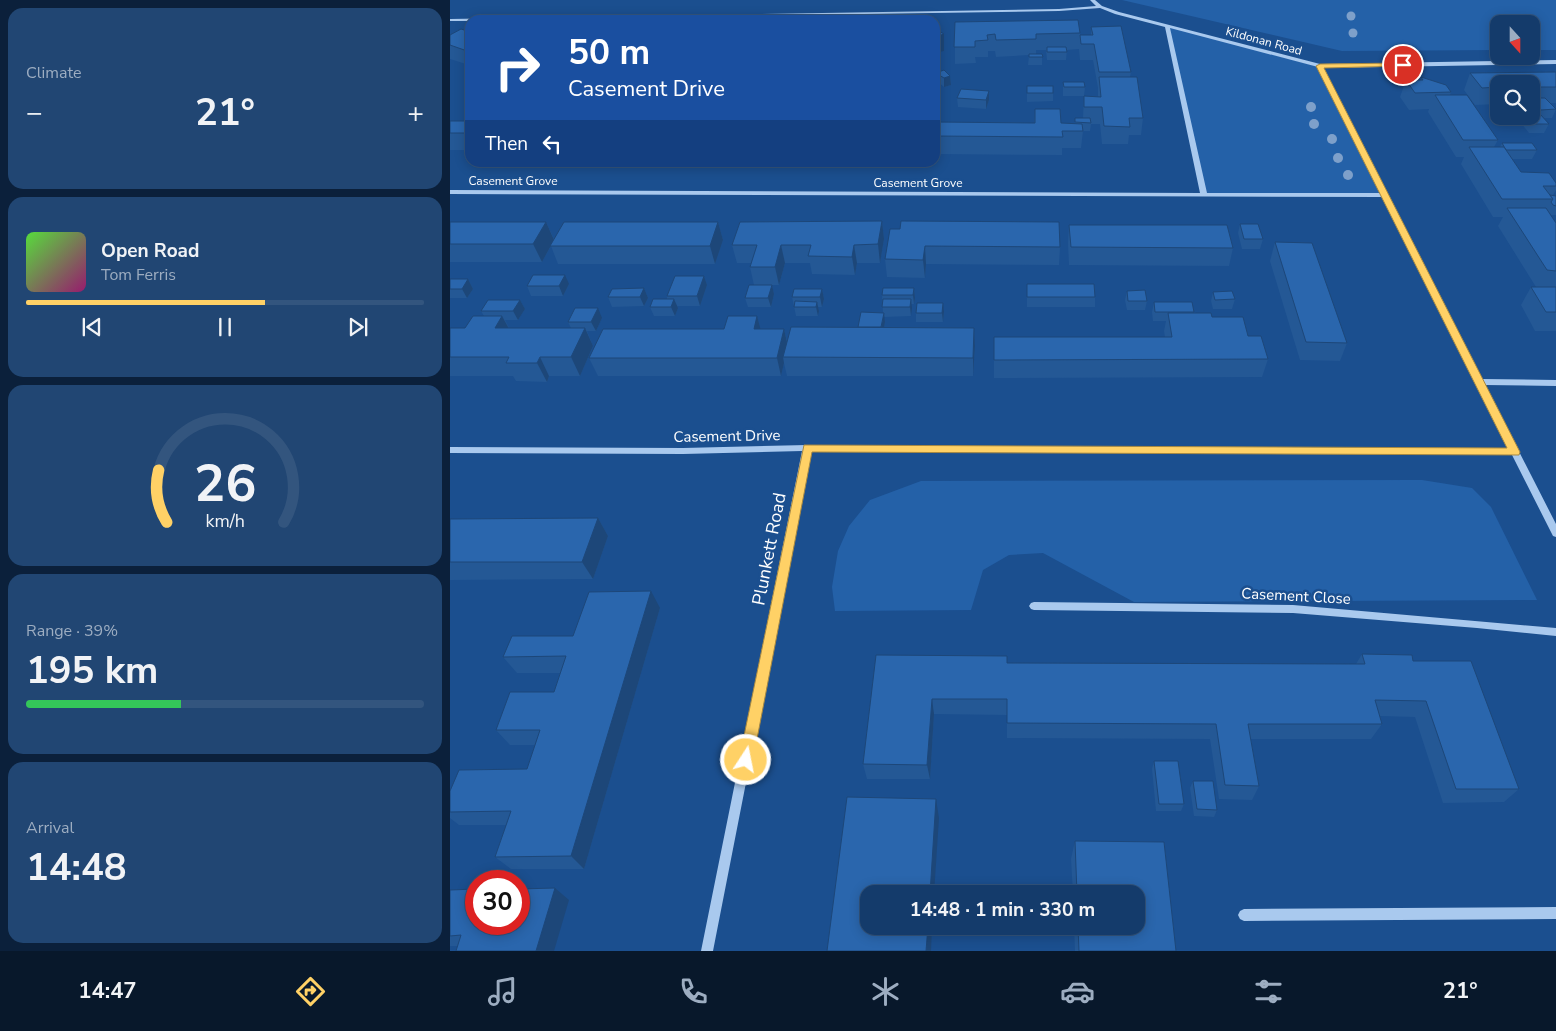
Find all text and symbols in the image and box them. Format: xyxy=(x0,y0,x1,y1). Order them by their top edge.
north arrow xyxy=(1490,15,1540,65)
map controls xyxy=(1490,15,1540,125)
street label: Kildonan Road xyxy=(1224,23,1304,59)
text: 50 m xyxy=(568,29,650,76)
icon: right xyxy=(485,35,550,100)
pin xyxy=(1382,44,1424,86)
icon: arrive xyxy=(1389,51,1417,79)
text: Climate xyxy=(26,62,81,84)
text: Casement Drive xyxy=(568,74,725,104)
button: search xyxy=(1490,75,1540,125)
text: 21° xyxy=(195,87,255,138)
text: − xyxy=(26,94,43,132)
text: + xyxy=(407,94,424,132)
icon: left xyxy=(538,130,566,158)
text: Then xyxy=(485,131,528,157)
street label: Casement Grove xyxy=(468,173,558,189)
street label: Casement Grove xyxy=(873,175,963,191)
text: Open Road xyxy=(101,238,199,264)
text: Tom Ferris xyxy=(101,264,176,286)
icon: previous xyxy=(78,313,106,341)
icon: pause xyxy=(211,313,239,341)
icon: next xyxy=(344,313,372,341)
street label: Casement Drive xyxy=(673,425,781,447)
text: 26 xyxy=(194,448,256,519)
street label: Plunkett Road xyxy=(746,491,792,607)
text: km/h xyxy=(205,509,245,533)
street label: Casement Close xyxy=(1241,583,1351,609)
text: Range · 39% xyxy=(26,620,118,642)
text: 195 km xyxy=(26,645,158,696)
position arrow xyxy=(719,733,771,785)
text: Arrival xyxy=(26,817,74,839)
text: 14:48 xyxy=(26,842,127,893)
speed limit sign: 30 xyxy=(465,870,530,935)
text: 14:48 · 1 min · 330 m xyxy=(910,897,1095,923)
icon: directions xyxy=(293,974,328,1009)
icon: music xyxy=(485,974,520,1009)
icon: phone xyxy=(676,974,711,1009)
icon: climate xyxy=(868,974,903,1009)
icon: car xyxy=(1060,974,1095,1009)
icon: filters xyxy=(1251,974,1286,1009)
text: 14:47 xyxy=(78,976,137,1006)
text: 21° xyxy=(1443,976,1478,1006)

